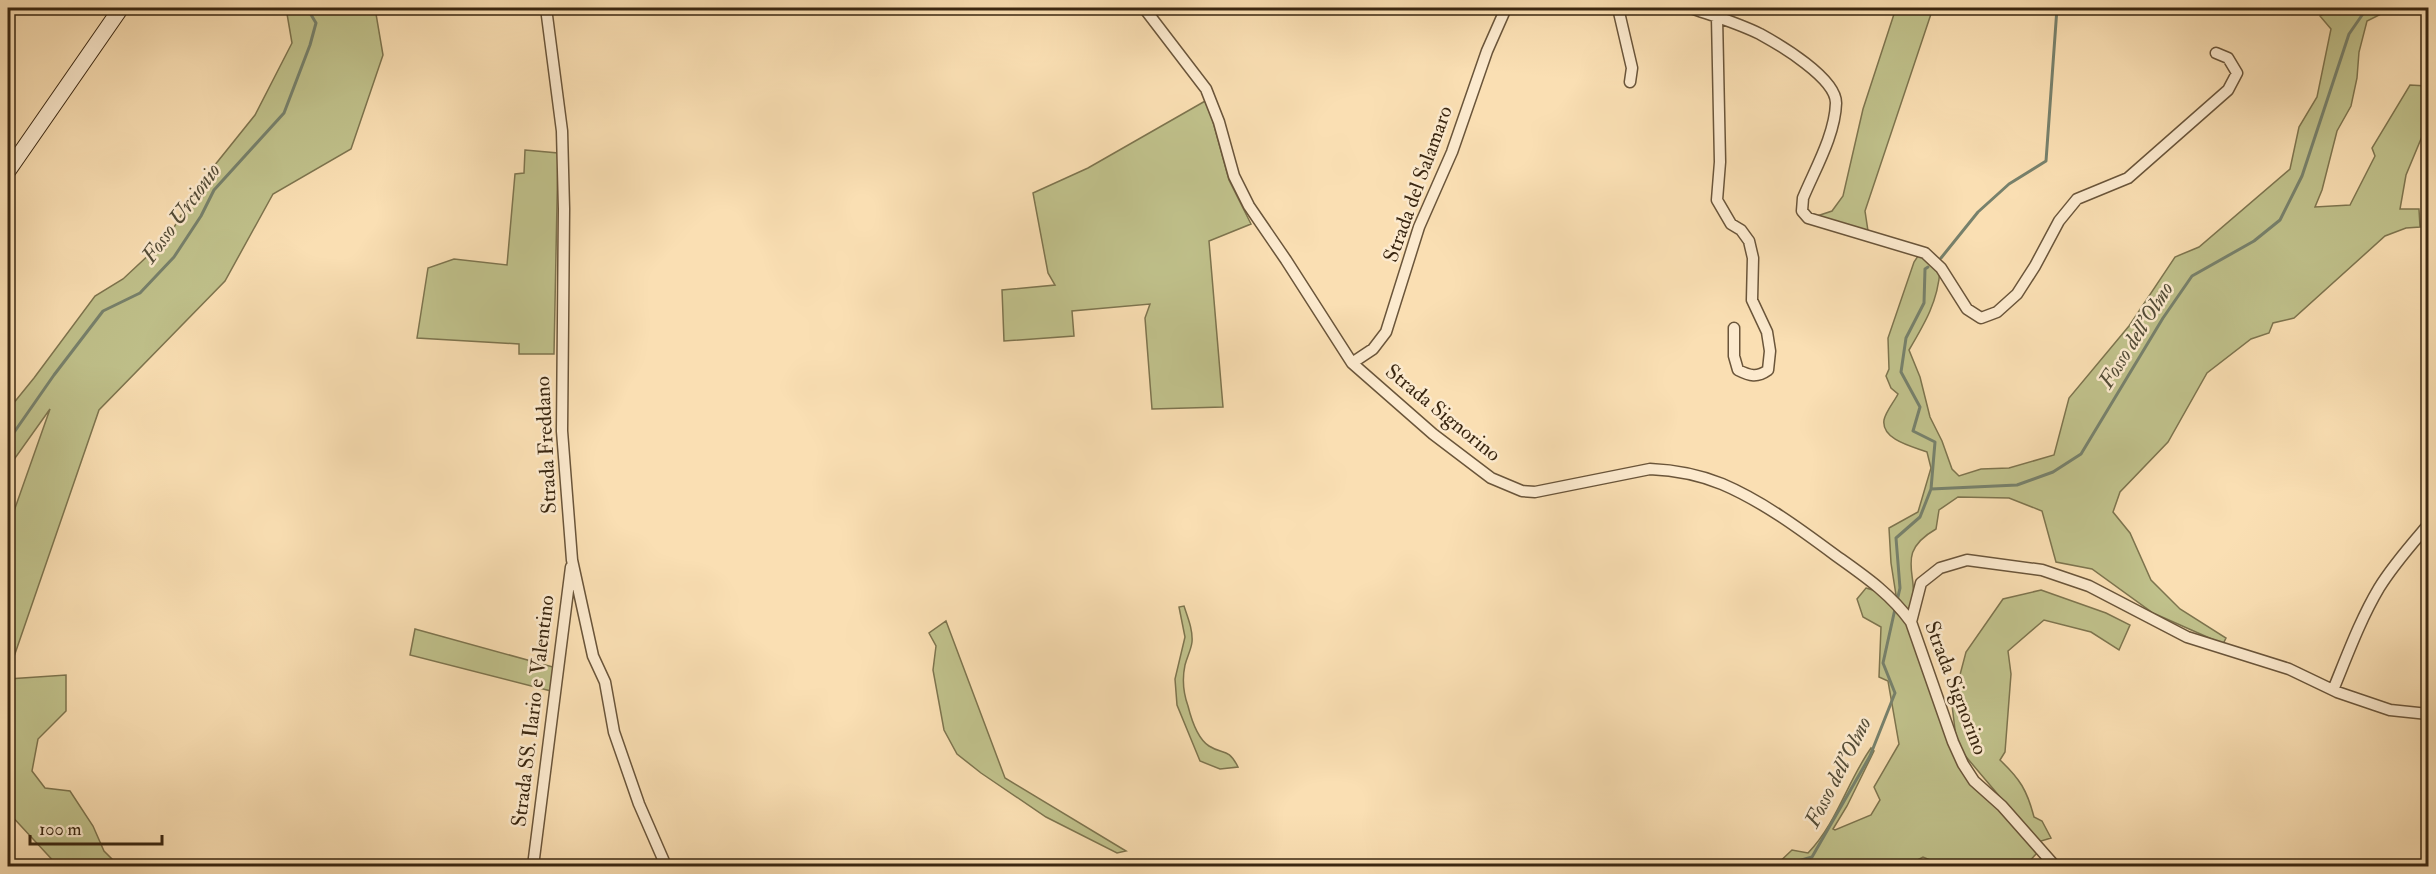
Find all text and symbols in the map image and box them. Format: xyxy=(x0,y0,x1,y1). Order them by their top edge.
street label: Strada del Salamaro xyxy=(1377,102,1459,266)
water label: Fosso Urcionio xyxy=(135,157,227,269)
water label: Fosso dell'Olmo xyxy=(2092,276,2180,394)
street label: Strada Signorino xyxy=(1380,358,1506,468)
street label: Strada Freddano xyxy=(529,376,563,514)
street label: Strada SS. Ilario e Valentino xyxy=(505,594,561,828)
street label: Strada Signorino xyxy=(1918,617,1994,759)
water label: Fosso dell'Olmo xyxy=(1798,712,1878,833)
scale bar xyxy=(30,808,162,846)
text: 100 m xyxy=(39,818,82,841)

